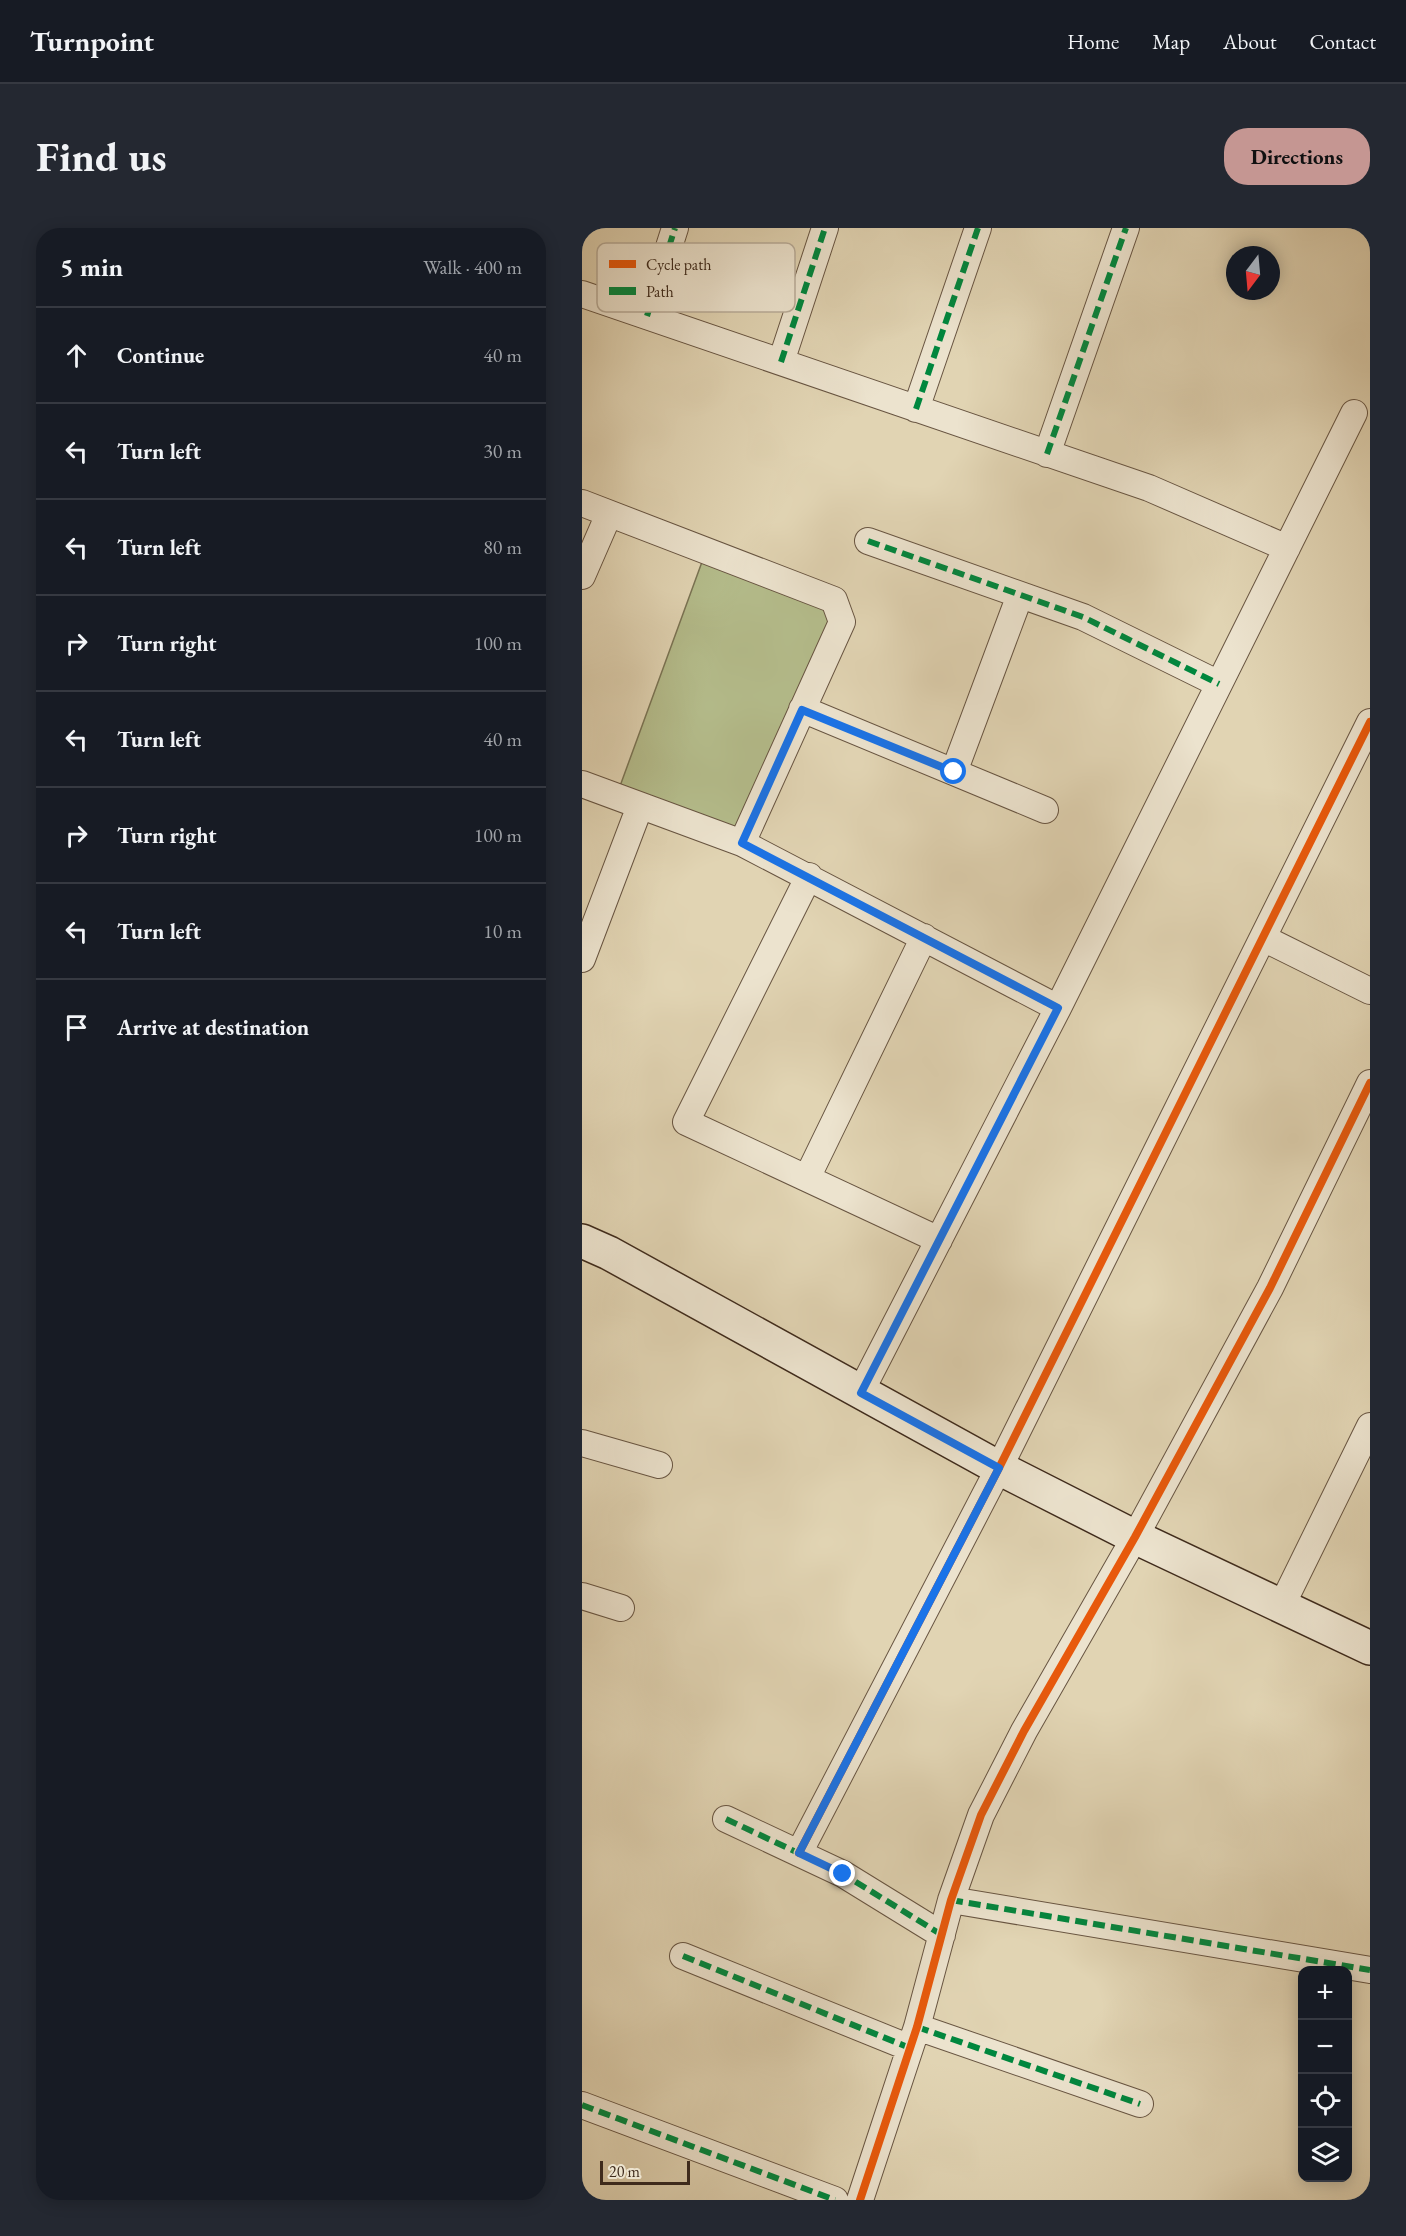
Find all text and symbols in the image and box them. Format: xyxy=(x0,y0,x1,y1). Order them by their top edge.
text: Turnpoint xyxy=(30,23,154,59)
text: Home xyxy=(1067,28,1119,55)
text: Map xyxy=(1152,28,1190,55)
text: About xyxy=(1223,28,1276,55)
text: Contact xyxy=(1309,28,1376,55)
button: Directions xyxy=(1224,128,1370,185)
text: Find us xyxy=(36,129,167,184)
legend xyxy=(597,243,795,312)
north arrow xyxy=(1226,246,1280,300)
text: 5 min xyxy=(60,250,123,284)
text: Walk · 400 m xyxy=(423,254,522,280)
text: Cycle path xyxy=(646,254,711,275)
text: Path xyxy=(646,281,674,302)
icon: ahead xyxy=(60,339,93,372)
text: Continue xyxy=(117,341,204,370)
text: 40 m xyxy=(483,342,522,368)
icon: left xyxy=(60,435,93,468)
text: Turn left xyxy=(117,437,201,466)
text: 30 m xyxy=(483,438,522,464)
icon: left xyxy=(60,531,93,564)
text: Turn left xyxy=(117,533,201,562)
text: 80 m xyxy=(483,534,522,560)
icon: right xyxy=(60,627,93,660)
text: Turn right xyxy=(117,629,216,658)
text: 100 m xyxy=(474,630,522,656)
icon: left xyxy=(60,723,93,756)
text: Turn left xyxy=(117,725,201,754)
text: 40 m xyxy=(483,726,522,752)
route start xyxy=(940,758,966,784)
icon: right xyxy=(60,819,93,852)
text: Turn right xyxy=(117,821,216,850)
text: 100 m xyxy=(474,822,522,848)
icon: left xyxy=(60,915,93,948)
text: Turn left xyxy=(117,917,201,946)
text: 10 m xyxy=(483,918,522,944)
icon: arrive xyxy=(60,1011,93,1044)
text: Arrive at destination xyxy=(117,1013,309,1042)
route end xyxy=(829,1860,855,1886)
map controls xyxy=(1298,1966,1352,2182)
button: + xyxy=(1298,1966,1352,2020)
button: − xyxy=(1298,2020,1352,2074)
button: locate xyxy=(1298,2074,1352,2128)
button: layers xyxy=(1298,2128,1352,2182)
scale bar xyxy=(600,2158,690,2186)
text: 20 m xyxy=(609,2161,640,2182)

